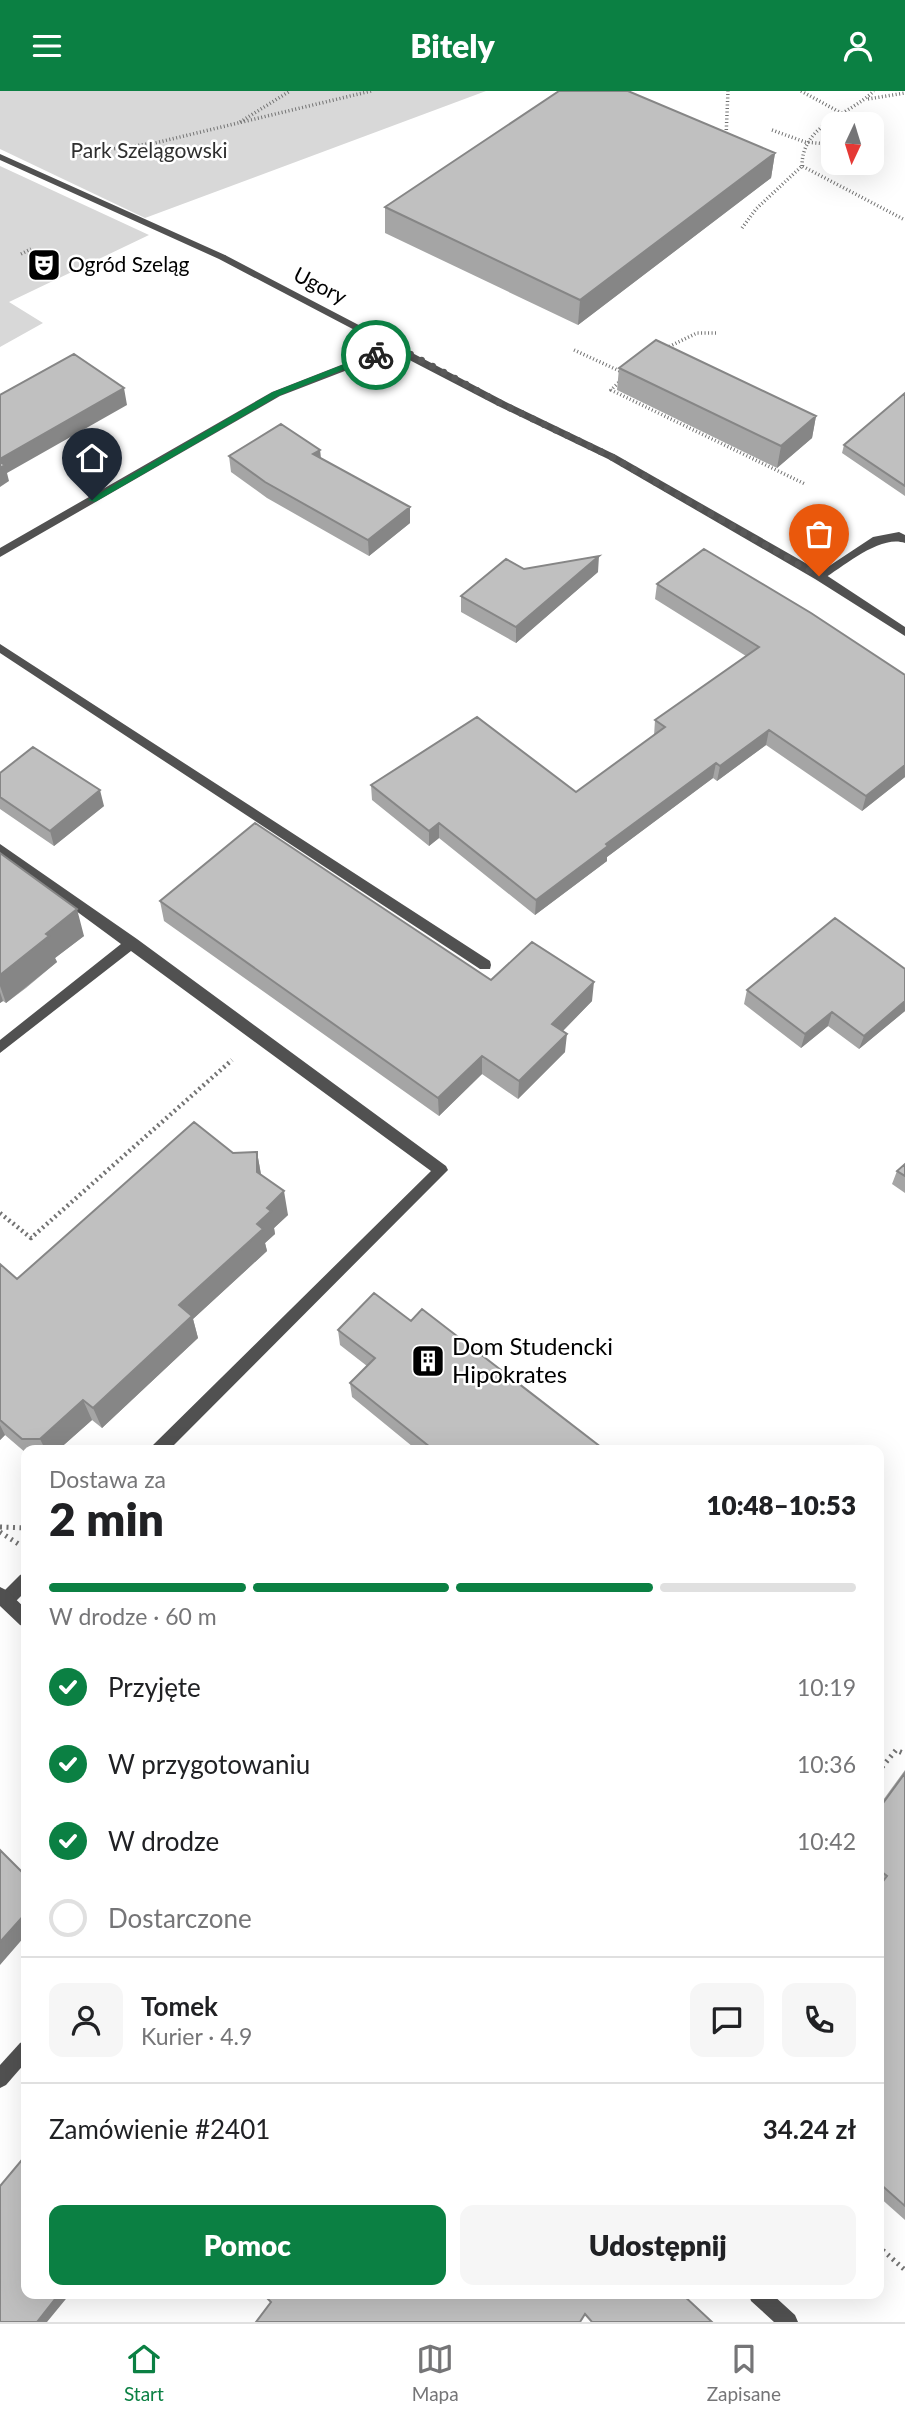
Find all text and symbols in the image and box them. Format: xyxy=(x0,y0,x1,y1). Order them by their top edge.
text: Bitely xyxy=(410,26,495,65)
icon: menu xyxy=(28,27,66,65)
icon: person xyxy=(839,27,877,65)
north arrow xyxy=(821,112,884,175)
map controls xyxy=(821,112,884,175)
park label: Park Szelągowski xyxy=(71,137,227,162)
theatre icon: Ogród Szeląg xyxy=(25,246,63,284)
place label: Ogród Szeląg xyxy=(68,251,190,276)
street label: Ugory xyxy=(290,261,351,309)
courier xyxy=(341,320,411,390)
icon: bike xyxy=(357,336,395,374)
pin xyxy=(62,428,122,500)
icon: home xyxy=(73,439,111,477)
pin xyxy=(789,504,849,576)
icon: bag xyxy=(800,515,838,553)
place label: Dom Studencki Hipokrates xyxy=(452,1331,613,1388)
building icon: Dom Studencki Hipokrates xyxy=(409,1342,447,1380)
text: Dostawa za xyxy=(49,1465,166,1493)
text: 10:48–10:53 xyxy=(706,1489,856,1521)
text: 2 min xyxy=(49,1491,164,1546)
text: W drodze · 60 m xyxy=(49,1602,217,1630)
icon: check xyxy=(49,1668,87,1706)
text: Przyjęte xyxy=(108,1671,201,1703)
text: 10:19 xyxy=(797,1673,856,1701)
icon: check xyxy=(49,1745,87,1783)
text: W przygotowaniu xyxy=(108,1748,310,1780)
text: 10:36 xyxy=(797,1750,856,1778)
icon: check xyxy=(49,1822,87,1860)
text: W drodze xyxy=(108,1825,219,1857)
text: 10:42 xyxy=(797,1827,856,1855)
text: Dostarczone xyxy=(108,1902,252,1934)
button: person xyxy=(49,1983,123,2057)
button: chat xyxy=(690,1983,764,2057)
button: phone xyxy=(782,1983,856,2057)
text: Tomek xyxy=(141,1990,218,2022)
text: Kurier · 4.9 xyxy=(141,2022,252,2050)
text: Zamówienie #2401 xyxy=(49,2113,270,2145)
text: 34.24 zł xyxy=(763,2113,856,2145)
button: Pomoc xyxy=(49,2205,446,2285)
button: Udostępnij xyxy=(460,2205,856,2285)
tab: Start xyxy=(124,2340,164,2405)
tab: Mapa xyxy=(412,2340,459,2405)
tab: Zapisane xyxy=(707,2340,781,2405)

